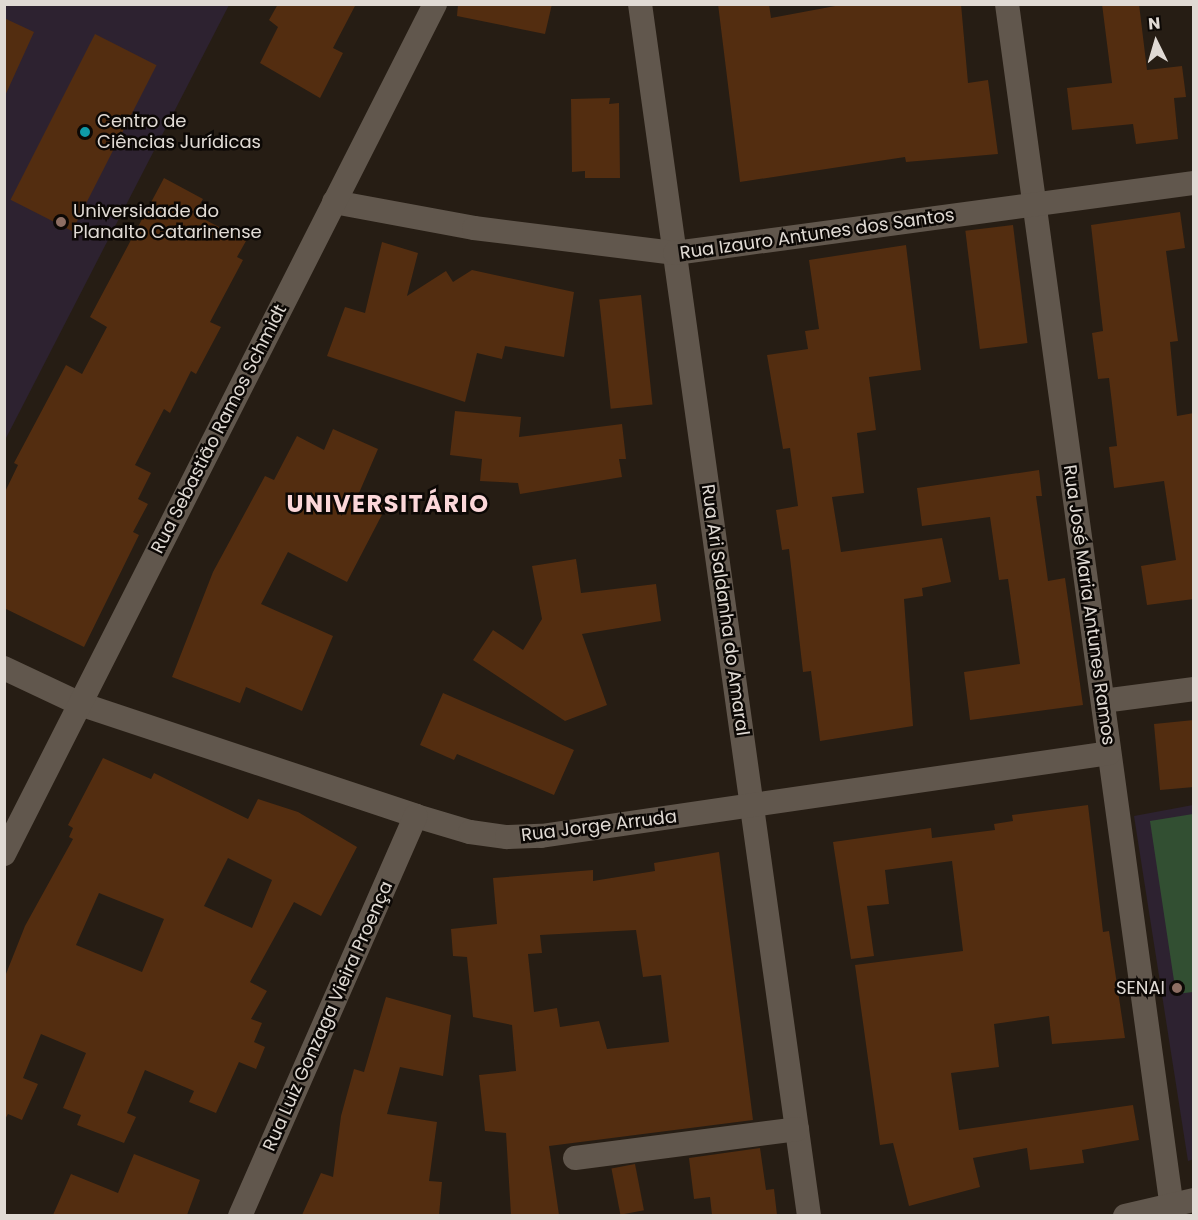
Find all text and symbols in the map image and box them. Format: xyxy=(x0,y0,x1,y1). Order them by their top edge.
north arrow xyxy=(1126,12,1186,72)
text: N xyxy=(1147,12,1161,36)
place label: Centro de Ciências Jurídicas xyxy=(97,111,261,154)
marker: Centro de Ciências Jurídicas xyxy=(78,125,92,139)
place label: Universidade do Planalto Catarinense xyxy=(73,201,262,244)
street label: Rua Izauro Antunes dos Santos xyxy=(678,204,956,264)
marker: Universidade do Planalto Catarinense xyxy=(54,215,68,229)
street label: Rua Sebastião Ramos Schmidt xyxy=(147,301,291,557)
street label: Rua José Maria Antunes Ramos xyxy=(1059,463,1119,747)
street label: Rua Ari Saldanha do Amaral xyxy=(697,483,753,737)
district label: UNIVERSITÁRIO xyxy=(286,490,490,518)
street label: Rua Jorge Arruda xyxy=(520,806,678,846)
street label: Rua Luiz Gonzaga Vieira Proença xyxy=(259,878,397,1154)
place label: SENAI xyxy=(1116,977,1165,999)
marker: SENAI xyxy=(1170,981,1184,995)

